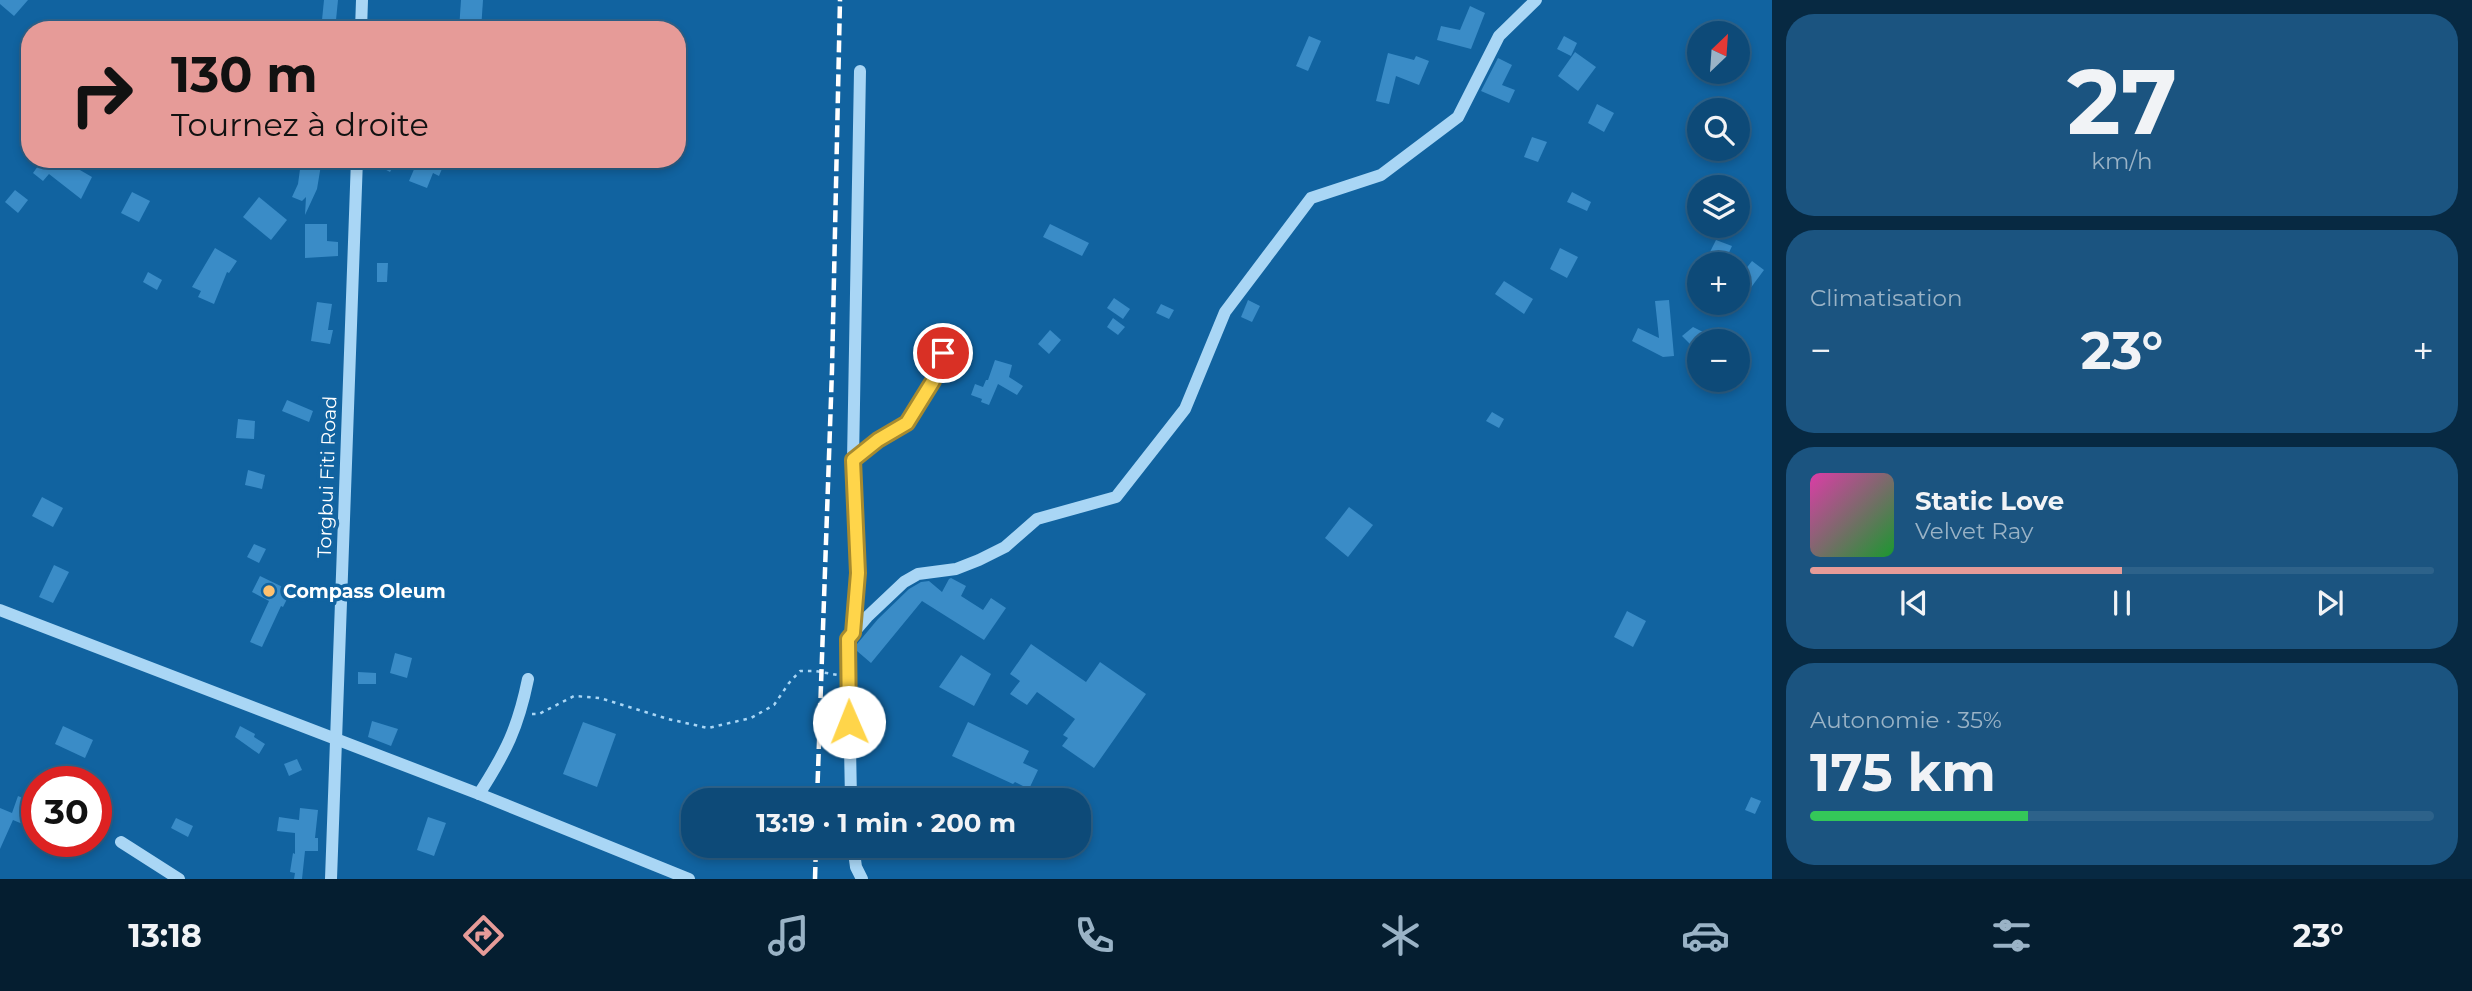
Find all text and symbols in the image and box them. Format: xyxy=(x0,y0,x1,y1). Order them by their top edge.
north arrow xyxy=(1687,21,1750,84)
map controls xyxy=(1687,21,1750,392)
text: 130 m xyxy=(171,45,318,104)
text: 27 xyxy=(2067,46,2177,157)
icon: right xyxy=(56,49,147,140)
button: search xyxy=(1687,98,1750,161)
text: Tournez à droite xyxy=(171,105,429,144)
text: km/h xyxy=(2091,147,2153,175)
button: layers xyxy=(1687,175,1750,238)
button: + xyxy=(1687,252,1750,315)
text: Climatisation xyxy=(1810,284,1962,312)
text: 23° xyxy=(2081,319,2163,382)
pin xyxy=(913,323,973,383)
text: − xyxy=(1810,327,1832,374)
text: + xyxy=(2412,327,2434,374)
button: − xyxy=(1687,329,1750,392)
icon: arrive xyxy=(924,334,962,372)
street label: Torgbui Fiti Road xyxy=(313,395,341,559)
text: Static Love xyxy=(1915,485,2064,517)
text: Velvet Ray xyxy=(1915,517,2033,545)
place label: Compass Oleum xyxy=(283,580,446,603)
marker: Compass Oleum xyxy=(261,583,277,599)
icon: previous xyxy=(1895,584,1933,622)
icon: pause xyxy=(2103,584,2141,622)
icon: next xyxy=(2311,584,2349,622)
position arrow xyxy=(812,685,886,759)
text: Autonomie · 35% xyxy=(1810,706,2002,734)
text: 175 km xyxy=(1810,741,1996,804)
speed limit sign: 30 xyxy=(21,766,112,857)
text: 13:19 · 1 min · 200 m xyxy=(756,807,1016,839)
icon: directions xyxy=(459,911,508,960)
icon: music xyxy=(764,911,813,960)
icon: phone xyxy=(1070,911,1119,960)
icon: climate xyxy=(1376,911,1425,960)
icon: car xyxy=(1681,911,1730,960)
icon: filters xyxy=(1987,911,2036,960)
text: 13:18 xyxy=(128,916,202,955)
text: 23° xyxy=(2293,916,2344,955)

